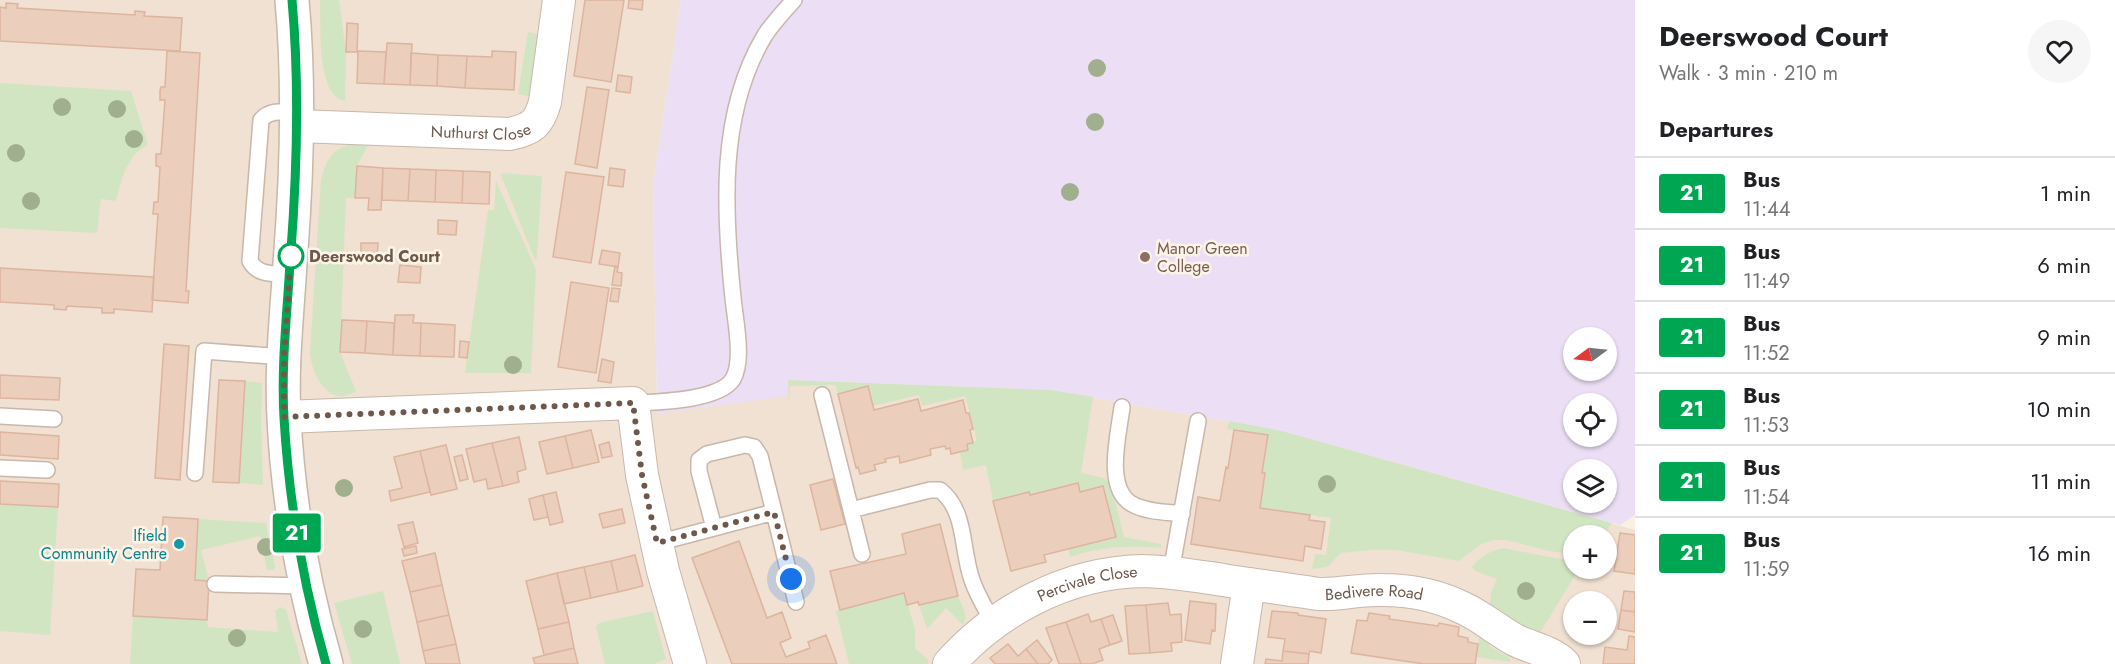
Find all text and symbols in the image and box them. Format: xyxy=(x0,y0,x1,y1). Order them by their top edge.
text: Deerswood Court xyxy=(1659,16,1888,57)
button: heart xyxy=(2028,20,2091,83)
text: Walk · 3 min · 210 m xyxy=(1659,59,1838,88)
text: Departures xyxy=(1659,113,1773,145)
street label: Nuthurst Close xyxy=(430,117,535,146)
text: Bus xyxy=(1743,163,1780,195)
text: 1 min xyxy=(2040,177,2091,209)
text: 21 xyxy=(1680,178,1704,208)
text: 11:44 xyxy=(1743,195,1790,224)
text: Bus xyxy=(1743,235,1780,267)
place label: Manor Green College xyxy=(1157,237,1248,278)
marker: Deerswood Court xyxy=(278,243,304,269)
place label: Deerswood Court xyxy=(309,245,441,268)
text: 6 min xyxy=(2037,249,2091,281)
marker: Manor Green College xyxy=(1138,250,1152,264)
text: 21 xyxy=(1680,250,1704,280)
text: 11:49 xyxy=(1743,267,1790,296)
text: Bus xyxy=(1743,307,1780,339)
text: 9 min xyxy=(2037,321,2091,353)
text: 21 xyxy=(1680,322,1704,352)
north arrow xyxy=(1563,327,1617,381)
map controls xyxy=(1563,327,1617,645)
text: 11:52 xyxy=(1743,339,1790,368)
text: Bus xyxy=(1743,379,1780,411)
button: locate xyxy=(1563,393,1617,447)
text: 10 min xyxy=(2027,393,2091,425)
text: 21 xyxy=(1680,394,1704,424)
text: 11:53 xyxy=(1743,411,1789,440)
text: Bus xyxy=(1743,451,1780,483)
button: layers xyxy=(1563,459,1617,513)
text: 11 min xyxy=(2030,465,2091,497)
text: 21 xyxy=(1680,466,1704,496)
text: 11:54 xyxy=(1743,483,1790,512)
line badge: 21 xyxy=(270,514,324,552)
text: 21 xyxy=(285,518,309,548)
text: Bus xyxy=(1743,523,1780,555)
place label: Ifield Community Centre xyxy=(41,524,167,565)
button: + xyxy=(1563,525,1617,579)
marker: Ifield Community Centre xyxy=(172,537,186,551)
text: 16 min xyxy=(2027,537,2091,569)
text: 21 xyxy=(1680,538,1704,568)
text: 11:59 xyxy=(1743,555,1790,584)
street label: Percivale Close xyxy=(1033,560,1138,607)
your location xyxy=(776,564,806,594)
street label: Bedivere Road xyxy=(1325,578,1425,606)
button: − xyxy=(1563,591,1617,645)

